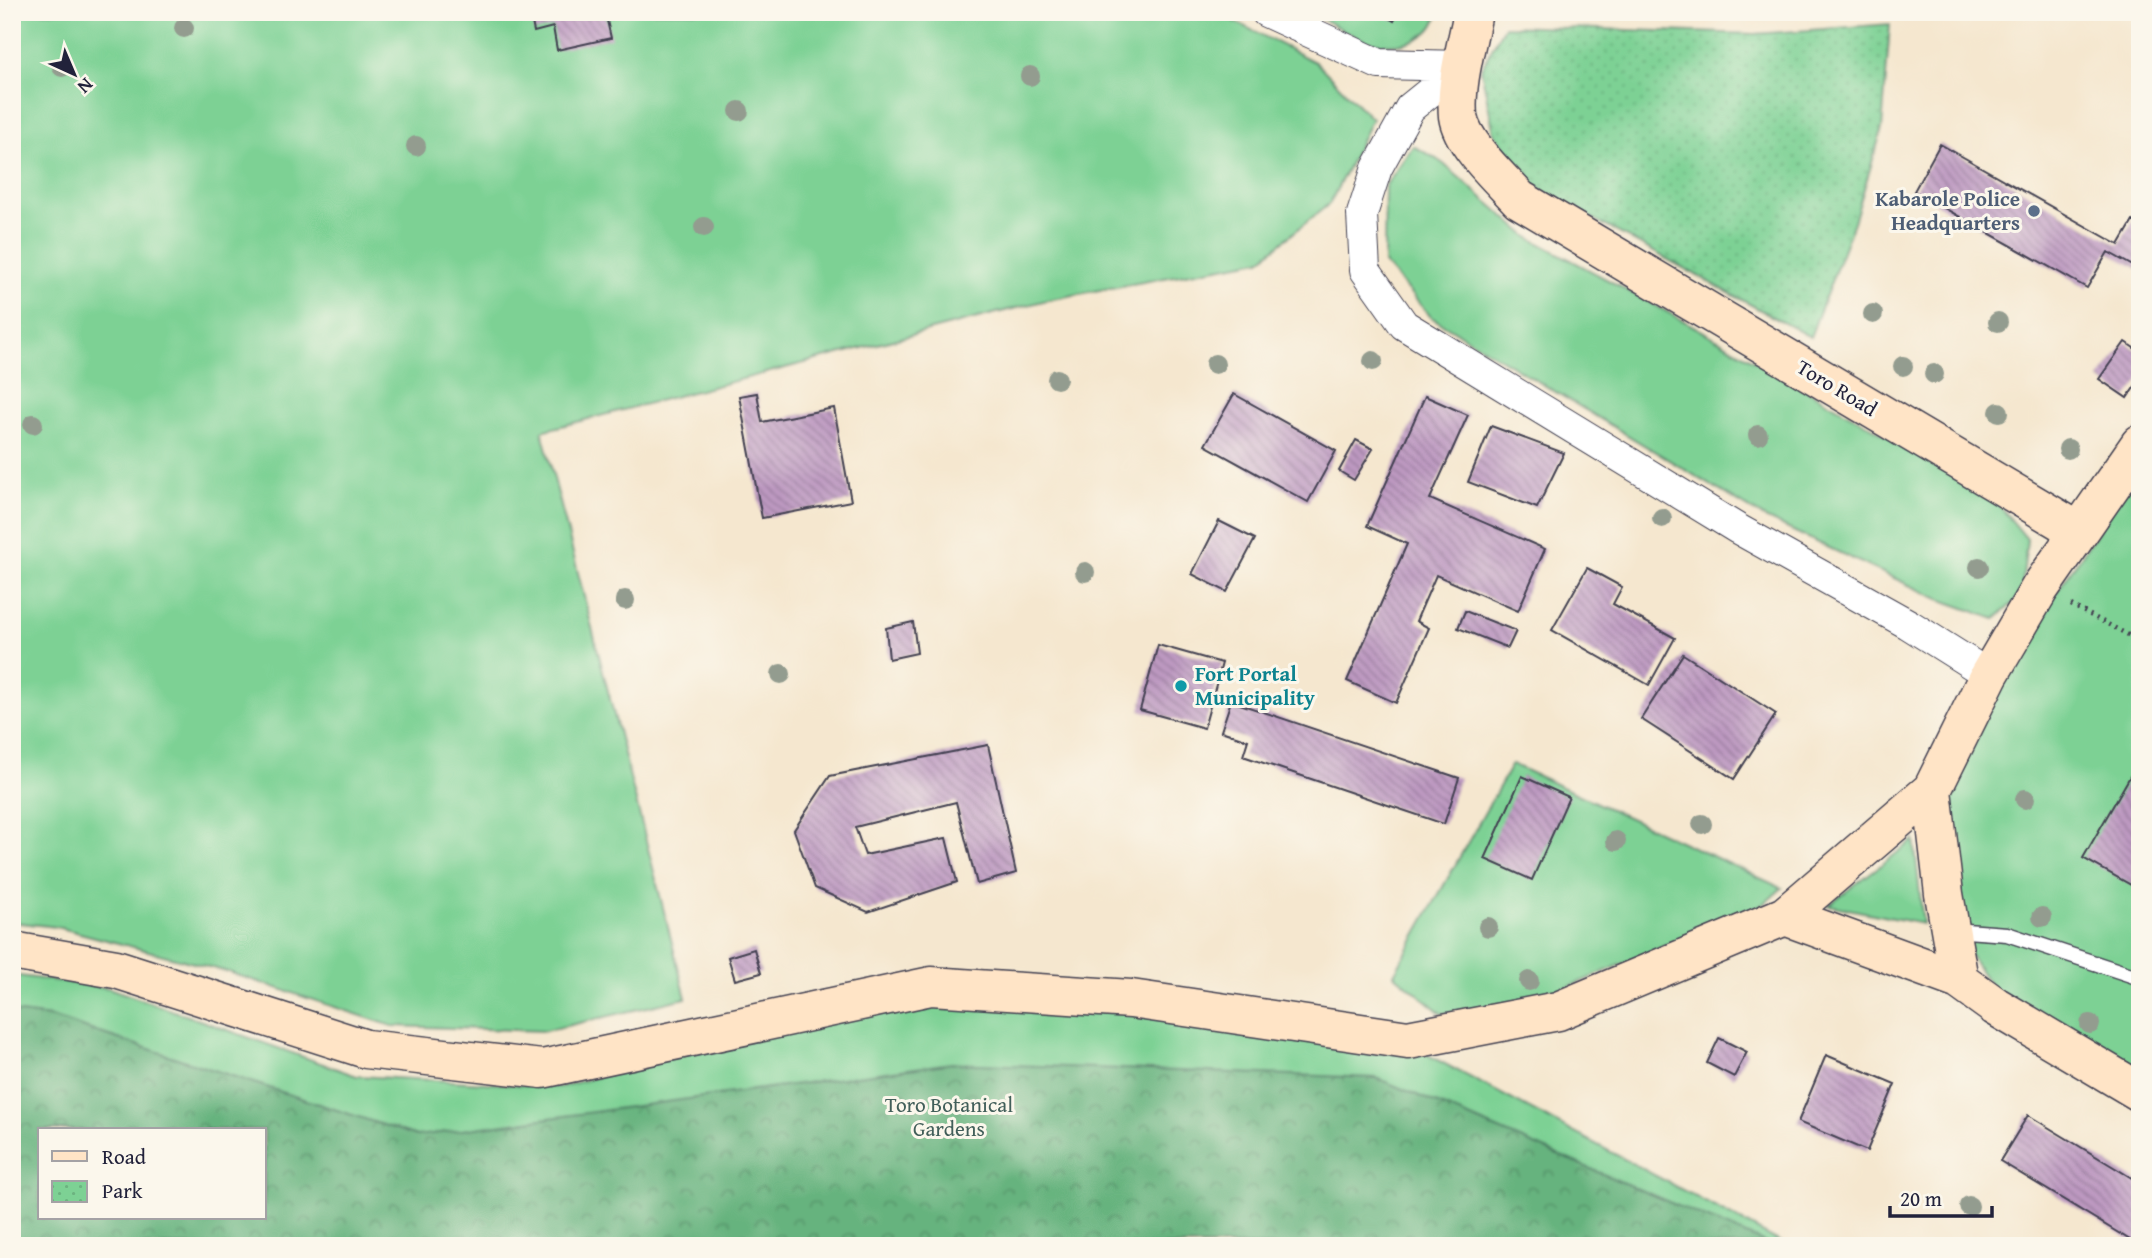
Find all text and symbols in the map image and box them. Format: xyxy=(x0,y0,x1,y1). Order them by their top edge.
north arrow xyxy=(38,38,108,108)
text: N xyxy=(71,72,100,101)
place label: Kabarole Police Headquarters xyxy=(1875,183,2020,238)
marker: Kabarole Police Headquarters xyxy=(2026,203,2042,219)
street label: Toro Road xyxy=(1791,351,1884,424)
place label: Fort Portal Municipality xyxy=(1195,658,1315,713)
marker: Fort Portal Municipality xyxy=(1173,678,1189,694)
park label: Toro Botanical Gardens xyxy=(885,1089,1013,1144)
legend xyxy=(38,1128,266,1220)
text: Road xyxy=(102,1141,147,1172)
scale bar xyxy=(1890,1174,1991,1218)
text: Park xyxy=(102,1175,143,1206)
text: 20 m xyxy=(1900,1183,1942,1214)

